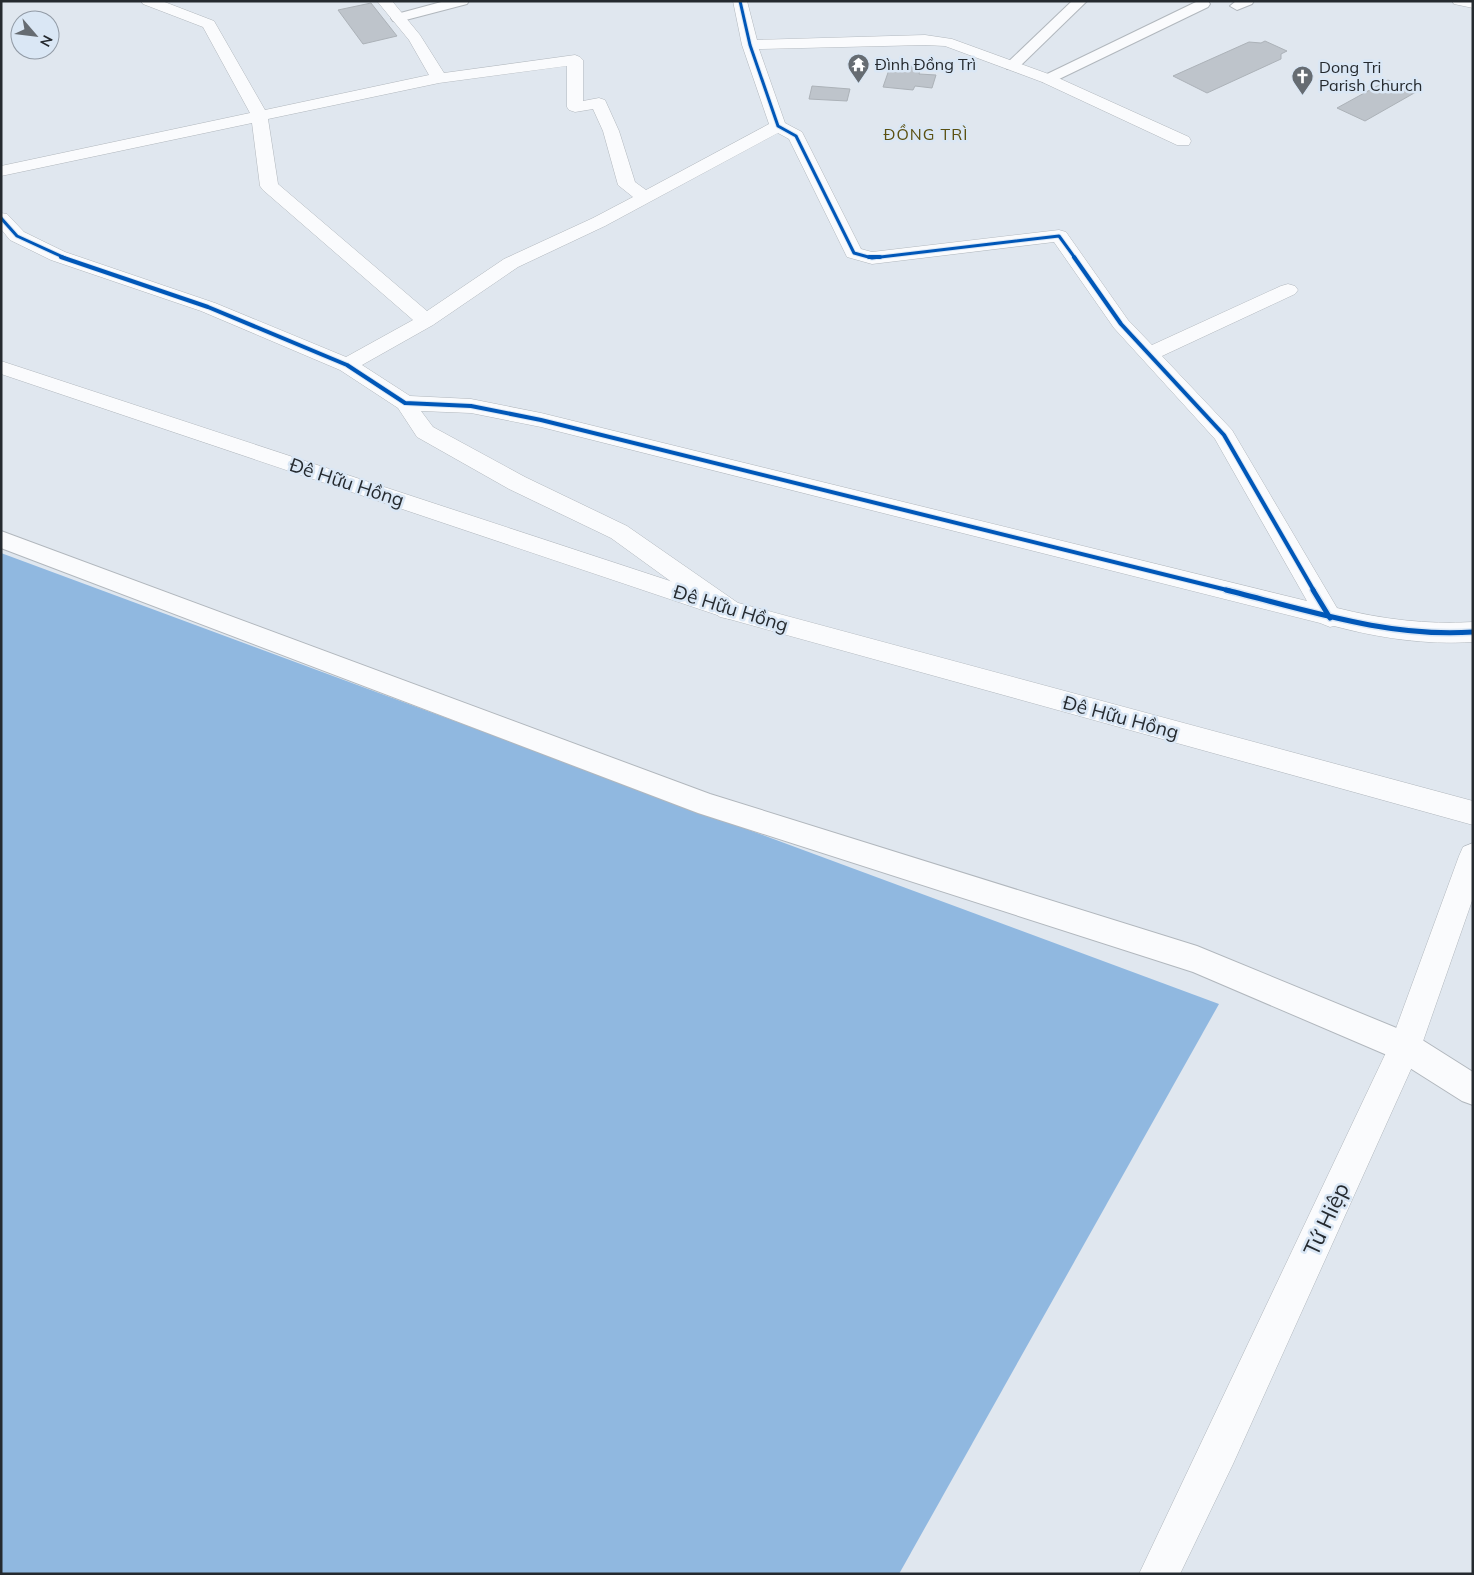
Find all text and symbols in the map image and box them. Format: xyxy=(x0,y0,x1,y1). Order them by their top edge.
north arrow xyxy=(10,10,60,60)
text: N xyxy=(36,32,57,50)
temple icon: Đình Đồng Trì xyxy=(847,52,871,83)
place label: Đình Đồng Trì xyxy=(875,54,976,74)
place label: Dong Tri Parish Church xyxy=(1319,57,1422,95)
church icon: Dong Tri Parish Church xyxy=(1291,64,1315,95)
district label: ĐỒNG TRÌ xyxy=(883,124,969,144)
street label: Đê Hữu Hồng xyxy=(287,452,407,512)
street label: Đê Hữu Hồng xyxy=(671,579,791,637)
street label: Đê Hữu Hồng xyxy=(1060,690,1182,744)
street label: Tứ Hiệp xyxy=(1297,1178,1355,1260)

